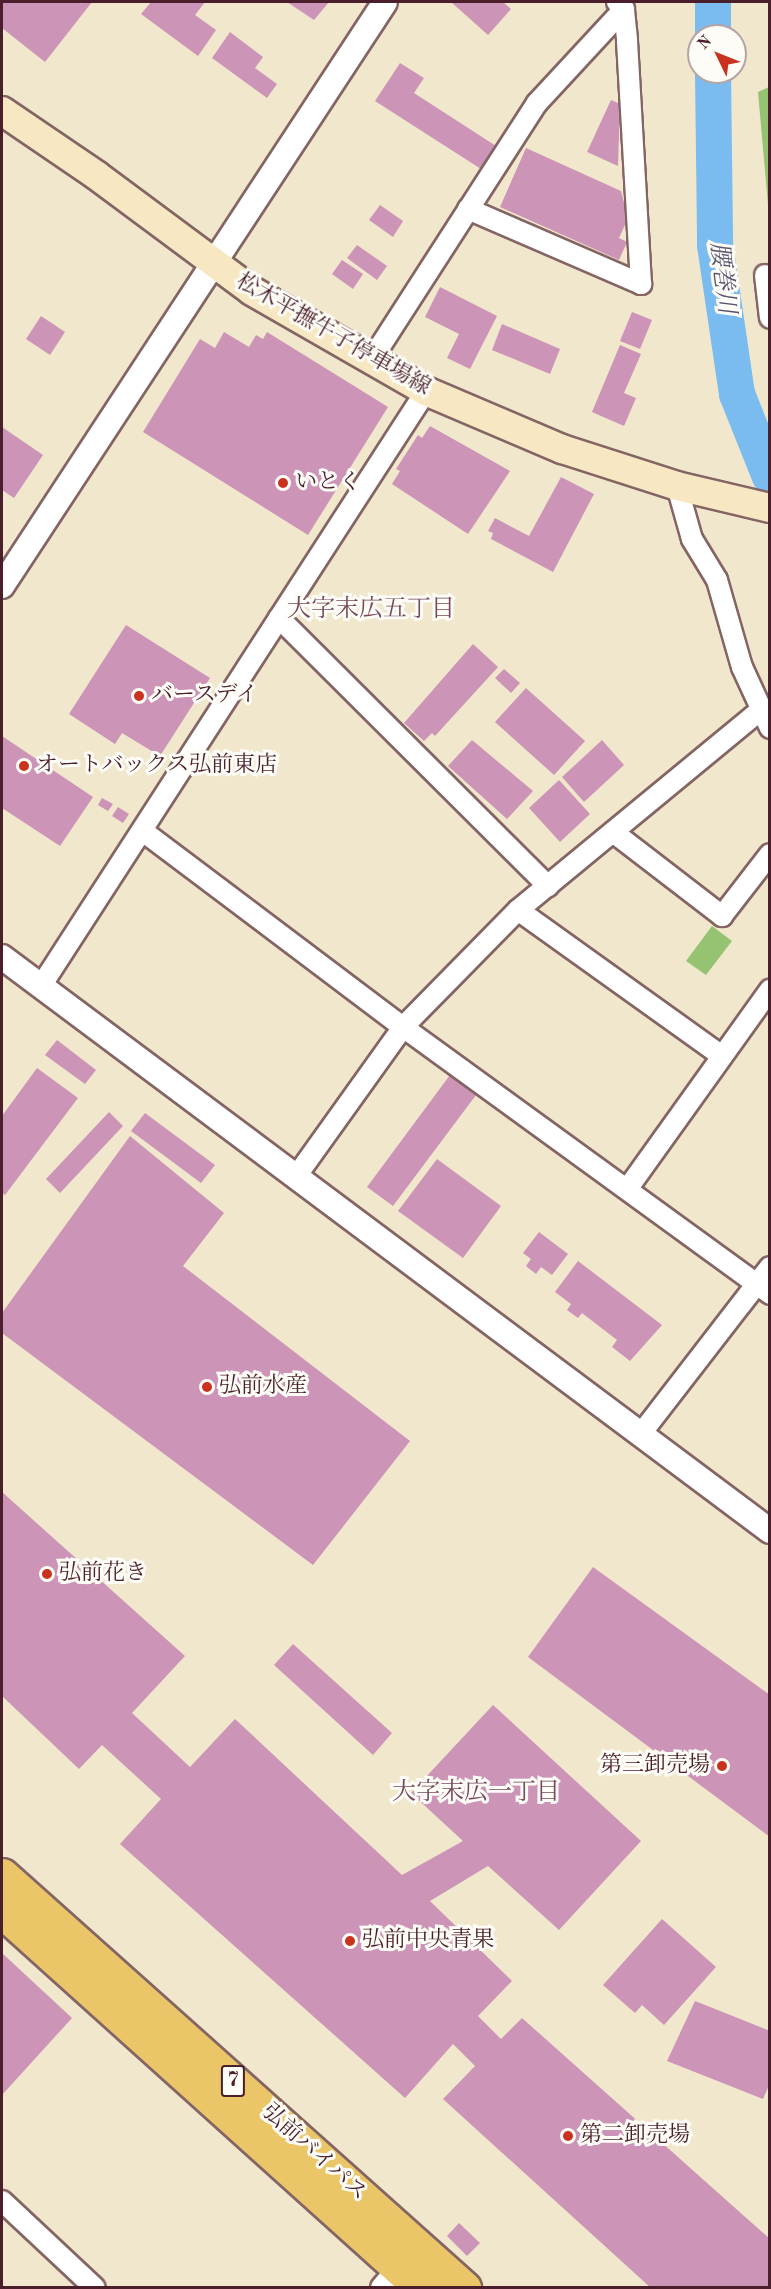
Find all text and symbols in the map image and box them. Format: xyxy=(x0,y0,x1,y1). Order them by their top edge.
north arrow xyxy=(687,24,747,84)
text: N xyxy=(695,33,715,53)
water label: 腰巻川 xyxy=(702,241,740,315)
street label: 松木平撫牛子停車場線 xyxy=(231,269,435,401)
place label: いとく xyxy=(295,470,361,496)
marker: いとく xyxy=(276,476,290,490)
district label: 大字末広五丁目 xyxy=(287,597,455,625)
place label: バースデイ xyxy=(151,683,261,709)
marker: バースデイ xyxy=(132,689,146,703)
place label: オートバックス弘前東店 xyxy=(36,753,278,779)
marker: オートバックス弘前東店 xyxy=(17,759,31,773)
place label: 弘前水産 xyxy=(219,1374,307,1400)
marker: 弘前水産 xyxy=(200,1380,214,1394)
place label: 弘前花き xyxy=(59,1561,147,1587)
marker: 弘前花き xyxy=(40,1567,54,1581)
place label: 第三卸売場 xyxy=(600,1753,710,1779)
marker: 第三卸売場 xyxy=(715,1759,729,1773)
district label: 大字末広一丁目 xyxy=(392,1780,560,1808)
place label: 弘前中央青果 xyxy=(362,1928,494,1954)
marker: 弘前中央青果 xyxy=(343,1934,357,1948)
road number: 7 xyxy=(220,2063,246,2099)
street label: 弘前バイパス xyxy=(256,2099,372,2207)
place label: 第二卸売場 xyxy=(580,2123,690,2149)
marker: 第二卸売場 xyxy=(561,2129,575,2143)

